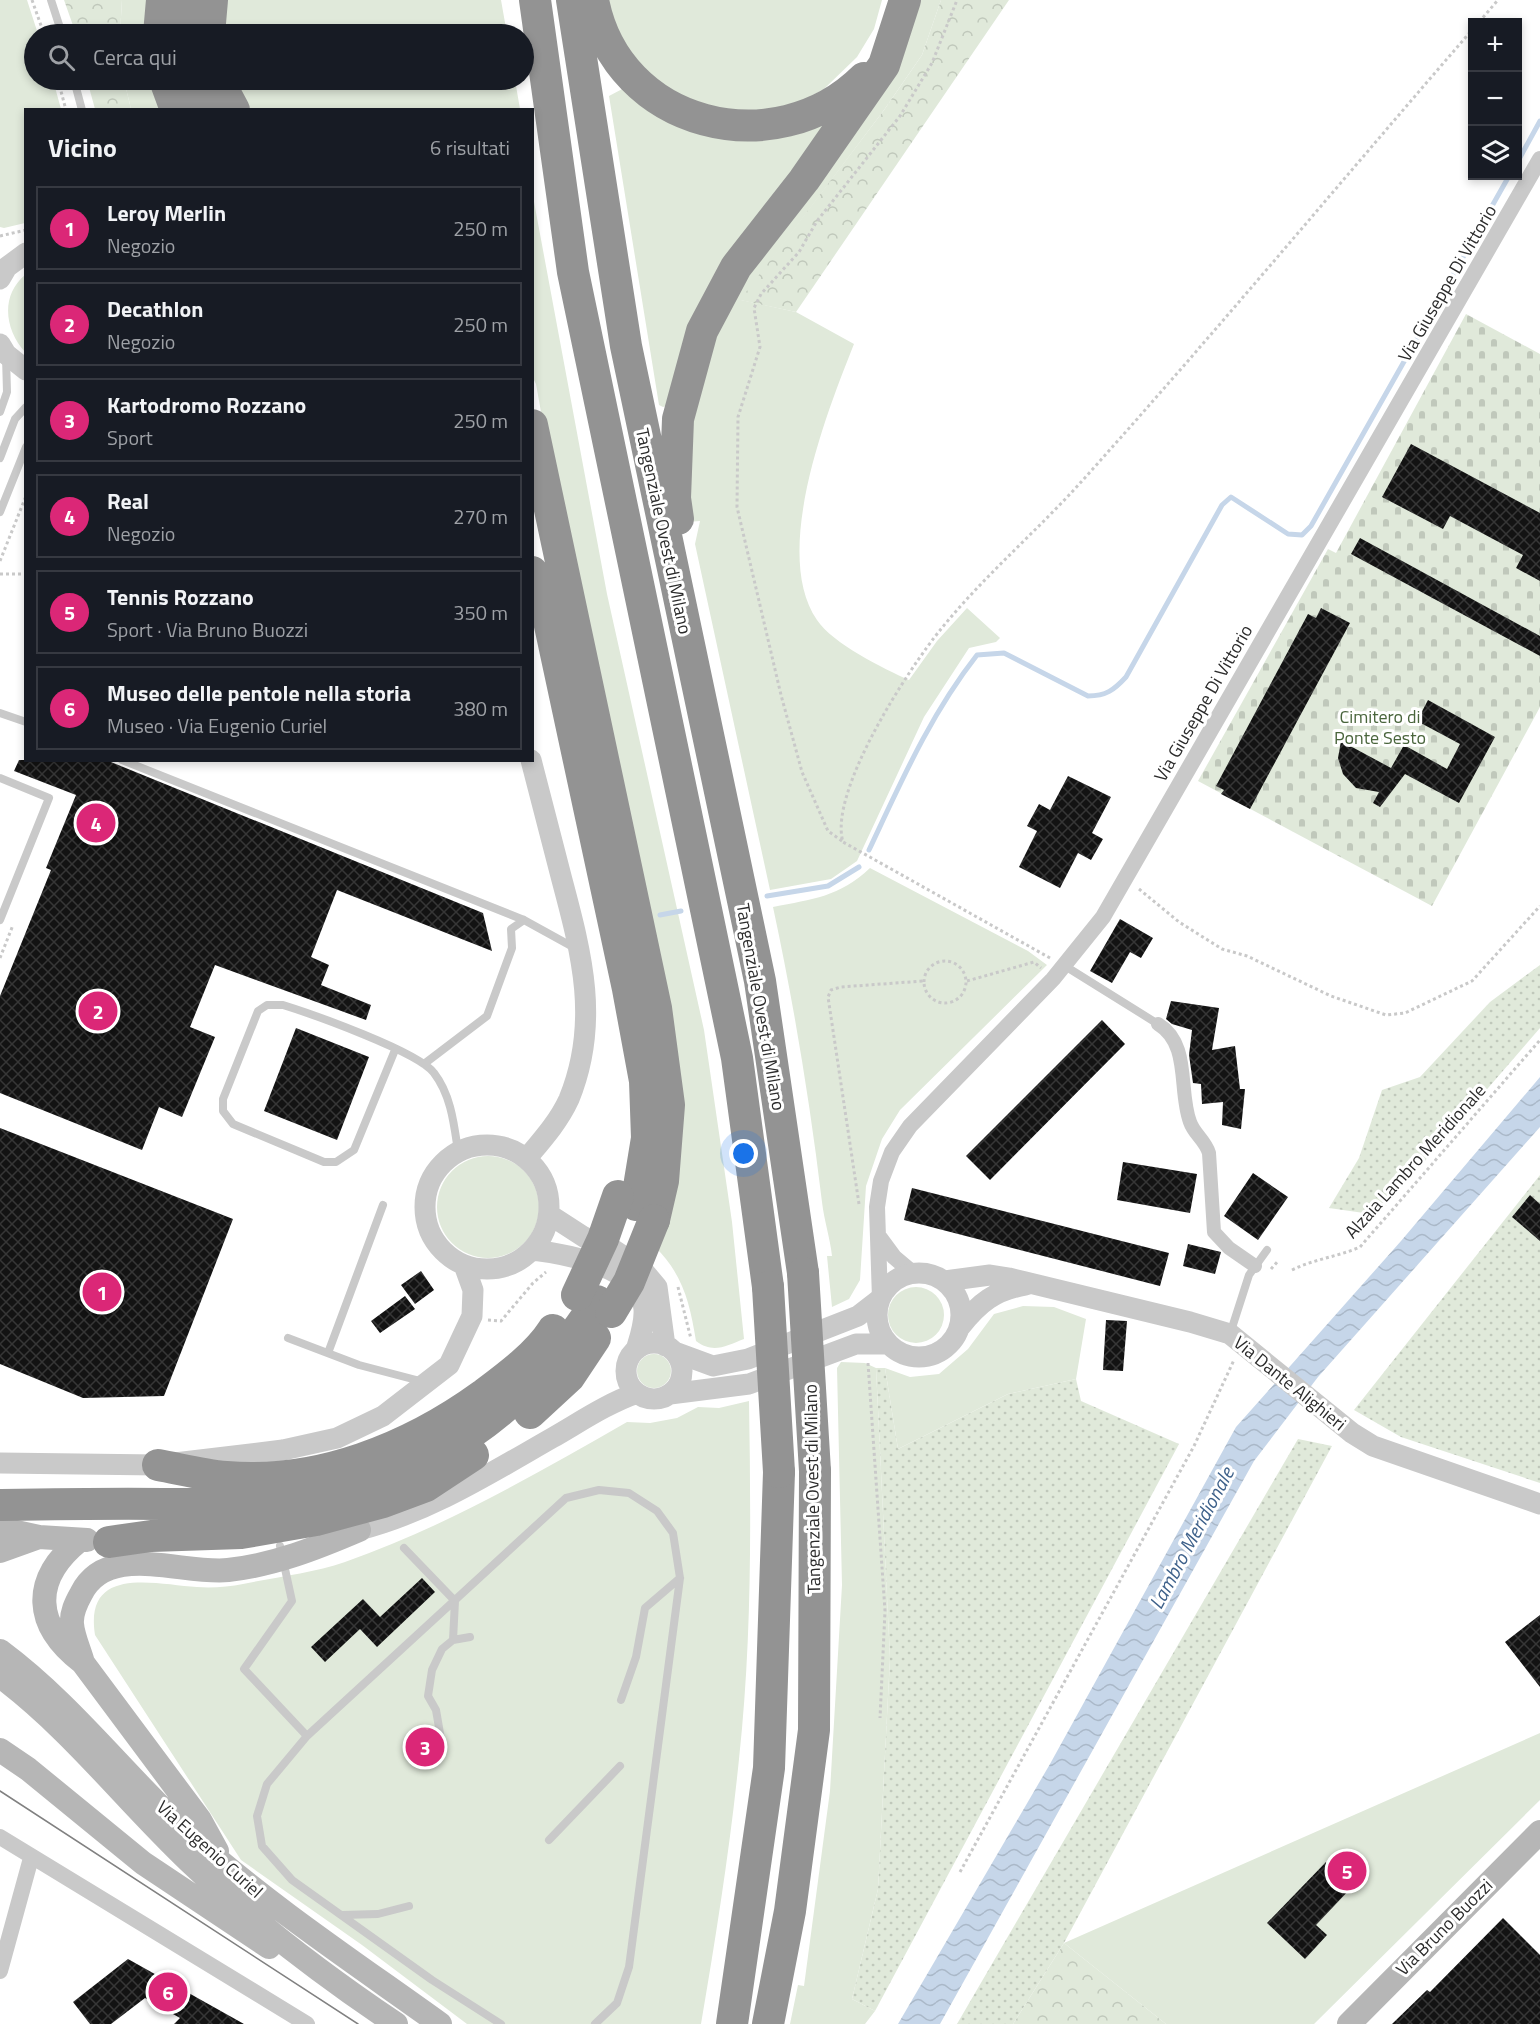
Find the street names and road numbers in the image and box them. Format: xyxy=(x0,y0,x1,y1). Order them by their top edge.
street label: Via Giuseppe Di Vittorio xyxy=(1391,200,1503,366)
street label: Tangenziale Ovest di Milano xyxy=(629,426,699,636)
street label: Via Giuseppe Di Vittorio xyxy=(1147,620,1259,786)
street label: Tangenziale Ovest di Milano xyxy=(729,901,793,1113)
street label: Alzaia Lambro Meridionale xyxy=(1338,1078,1492,1244)
street label: Via Dante Alighieri xyxy=(1228,1329,1352,1437)
street label: Tangenziale Ovest di Milano xyxy=(797,1384,827,1594)
street label: Via Eugenio Curiel xyxy=(151,1794,269,1904)
street label: Via Bruno Buozzi xyxy=(1389,1872,1499,1982)

